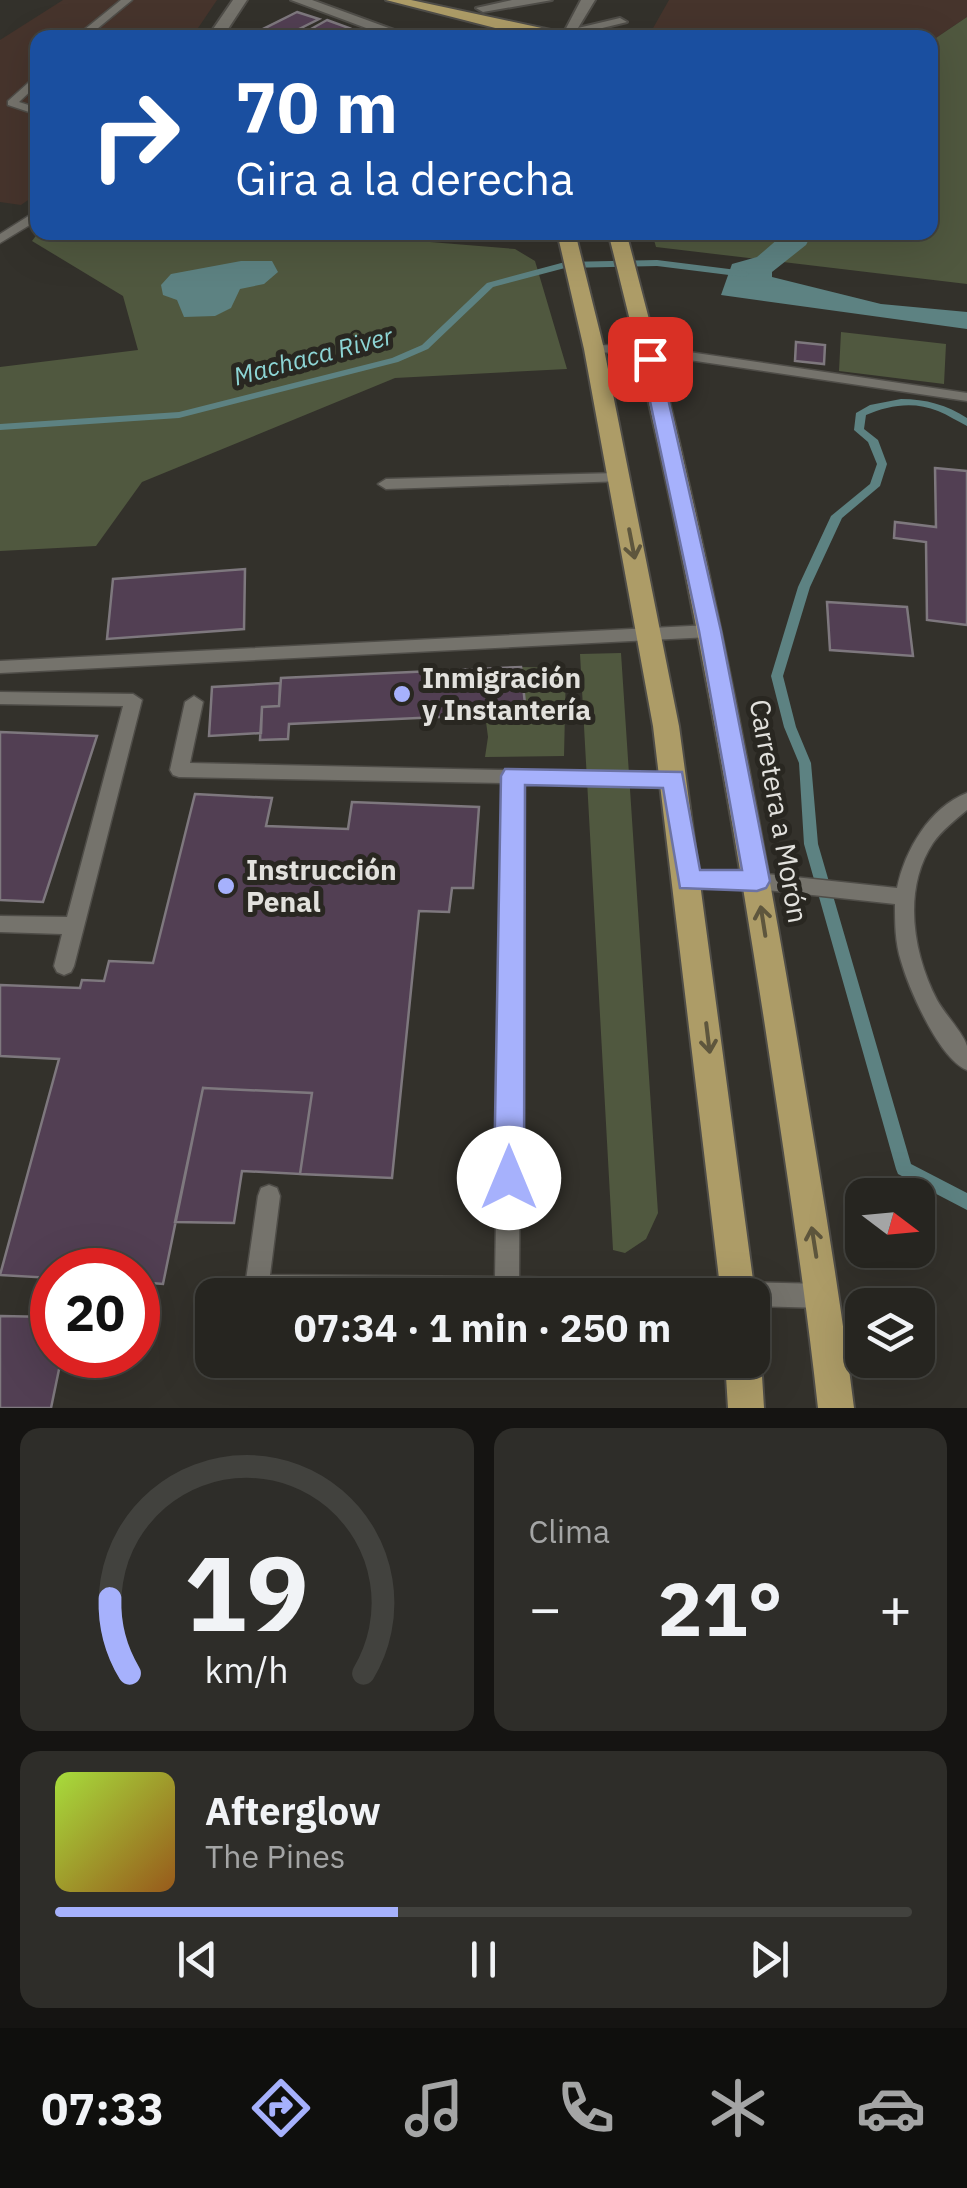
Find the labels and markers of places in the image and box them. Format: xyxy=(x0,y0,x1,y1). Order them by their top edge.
pin xyxy=(608,317,693,402)
place label: Inmigración y Instantería xyxy=(422,659,591,728)
marker: Inmigración y Instantería xyxy=(391,683,413,705)
place label: Instrucción Penal xyxy=(246,851,397,920)
marker: Instrucción Penal xyxy=(215,875,237,897)

